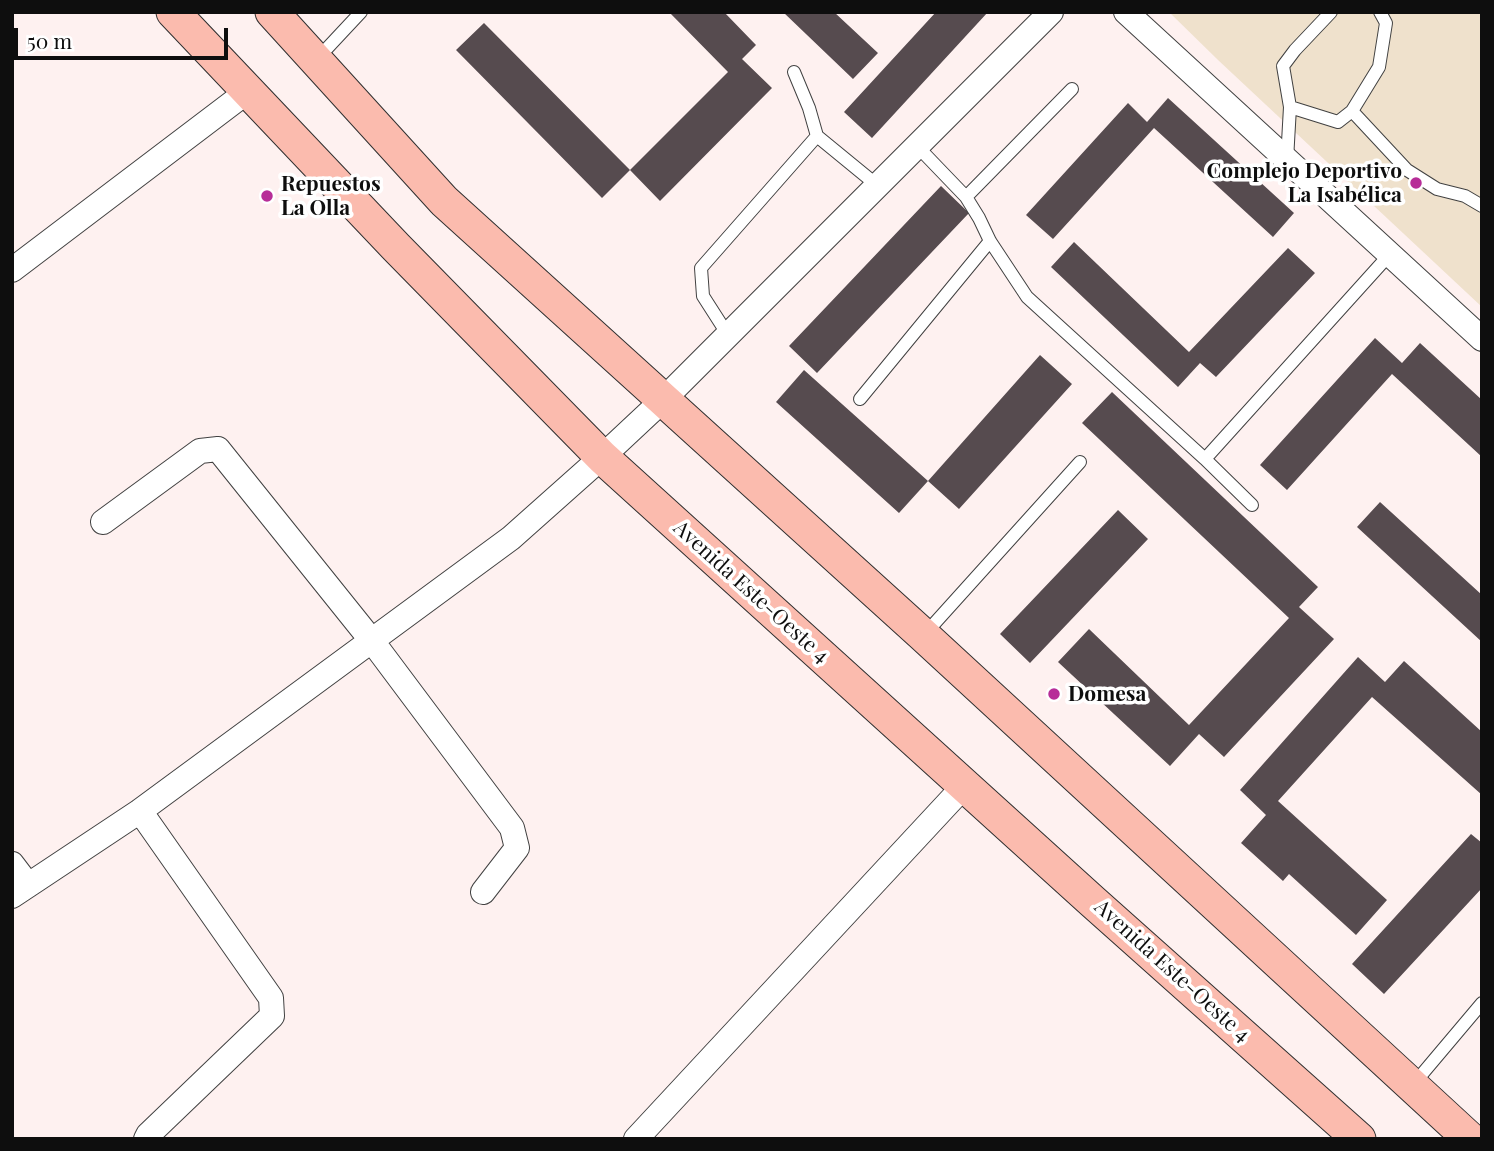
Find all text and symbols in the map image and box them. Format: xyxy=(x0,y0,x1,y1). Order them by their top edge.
scale bar xyxy=(18,14,231,58)
text: 50 m xyxy=(27,26,72,54)
place label: Complejo Deportivo La Isabélica xyxy=(1207,158,1402,208)
place label: Repuestos La Olla xyxy=(281,171,381,221)
marker: Complejo Deportivo La Isabélica xyxy=(1408,175,1424,191)
marker: Repuestos La Olla xyxy=(259,188,275,204)
street label: Avenida Este-Oeste 4 xyxy=(668,516,834,668)
place label: Domesa xyxy=(1068,681,1146,707)
marker: Domesa xyxy=(1046,686,1062,702)
street label: Avenida Este-Oeste 4 xyxy=(1089,895,1255,1047)

